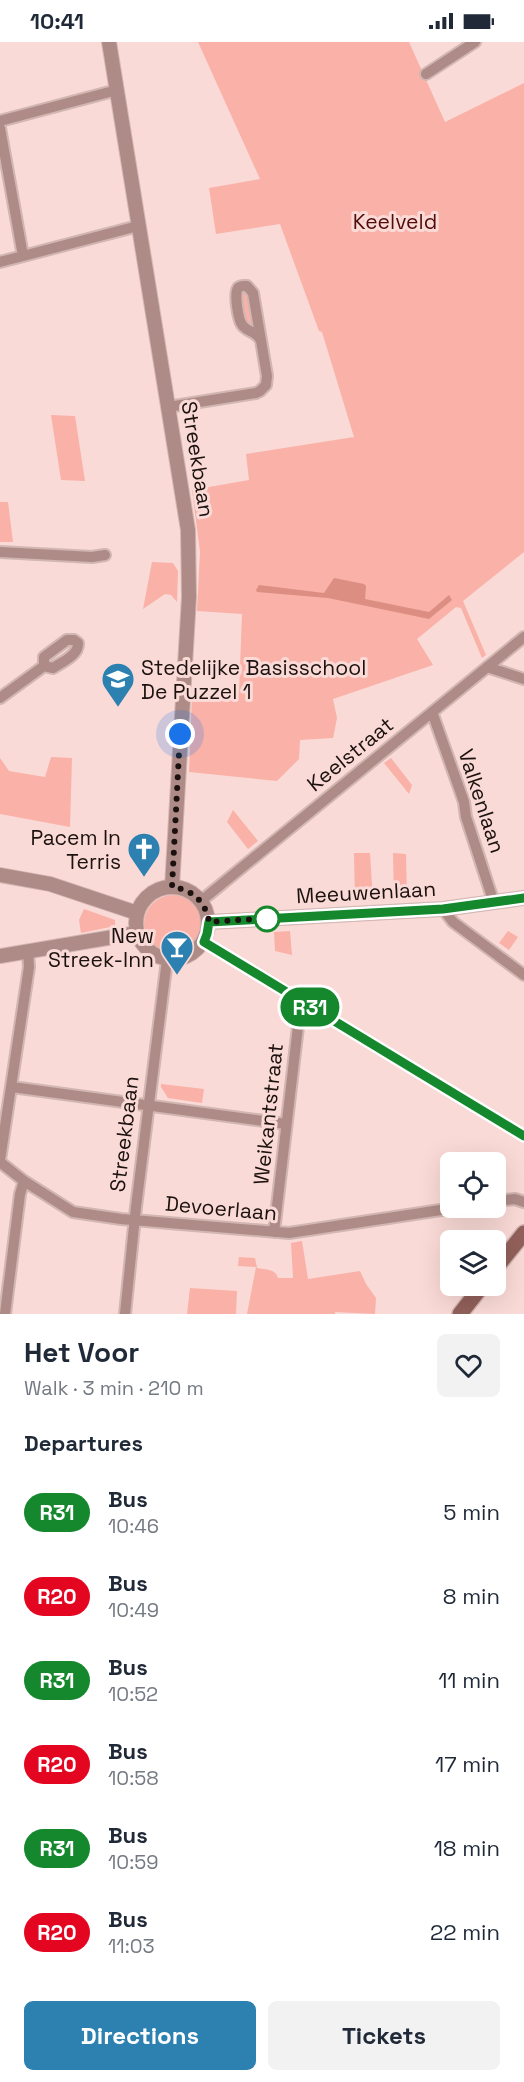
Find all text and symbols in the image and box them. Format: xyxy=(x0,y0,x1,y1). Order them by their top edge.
text: 10:41 xyxy=(30,7,84,35)
park label: Keelveld xyxy=(353,208,437,235)
street label: Streekbaan xyxy=(176,399,220,519)
place label: Stedelijke Basisschool De Puzzel 1 xyxy=(141,654,366,705)
school or university icon: Stedelijke Basisschool De Puzzel 1 xyxy=(100,661,136,708)
street label: Keelstraat xyxy=(301,711,399,797)
your location xyxy=(165,719,195,749)
street label: Valkenlaan xyxy=(453,746,511,856)
place label: Pacem In Terris xyxy=(30,824,121,875)
church icon: Pacem In Terris xyxy=(126,831,162,878)
street label: Meeuwenlaan xyxy=(295,875,437,909)
unlabelled marker xyxy=(254,906,280,932)
place label: New Streek-Inn xyxy=(48,922,154,973)
bar icon: New Streek-Inn xyxy=(159,929,195,976)
line badge: R31 xyxy=(276,988,344,1026)
text: R31 xyxy=(292,994,328,1021)
street label: Weikantstraat xyxy=(247,1042,289,1186)
street label: Streekbaan xyxy=(103,1074,145,1194)
map controls xyxy=(440,1152,506,1296)
button: locate xyxy=(440,1152,506,1218)
street label: Devoerlaan xyxy=(164,1190,278,1226)
button: layers xyxy=(440,1230,506,1296)
text: Het Voor xyxy=(24,1334,139,1370)
button: heart xyxy=(437,1334,500,1397)
text: Walk · 3 min · 210 m xyxy=(24,1375,204,1401)
text: Departures xyxy=(24,1429,143,1457)
text: Bus xyxy=(108,1485,148,1513)
text: 5 min xyxy=(443,1498,500,1526)
text: R31 xyxy=(39,1499,75,1526)
text: 10:46 xyxy=(108,1513,159,1539)
text: Bus xyxy=(108,1569,148,1597)
text: 8 min xyxy=(443,1582,500,1610)
text: R20 xyxy=(37,1583,77,1610)
text: 10:49 xyxy=(108,1597,159,1623)
text: Bus xyxy=(108,1653,148,1681)
text: 11 min xyxy=(438,1666,500,1694)
text: R31 xyxy=(39,1667,75,1694)
text: 10:52 xyxy=(108,1681,158,1707)
text: Bus xyxy=(108,1737,148,1765)
text: 17 min xyxy=(435,1750,500,1778)
text: R20 xyxy=(37,1751,77,1778)
text: 10:58 xyxy=(108,1765,159,1791)
text: Bus xyxy=(108,1821,148,1849)
text: 18 min xyxy=(434,1834,500,1862)
text: R31 xyxy=(39,1835,75,1862)
text: 10:59 xyxy=(108,1849,158,1875)
text: Bus xyxy=(108,1905,148,1933)
text: 22 min xyxy=(430,1918,500,1946)
text: R20 xyxy=(37,1919,77,1946)
text: 11:03 xyxy=(108,1933,155,1959)
button: Directions xyxy=(24,2001,256,2070)
button: Tickets xyxy=(268,2001,500,2070)

